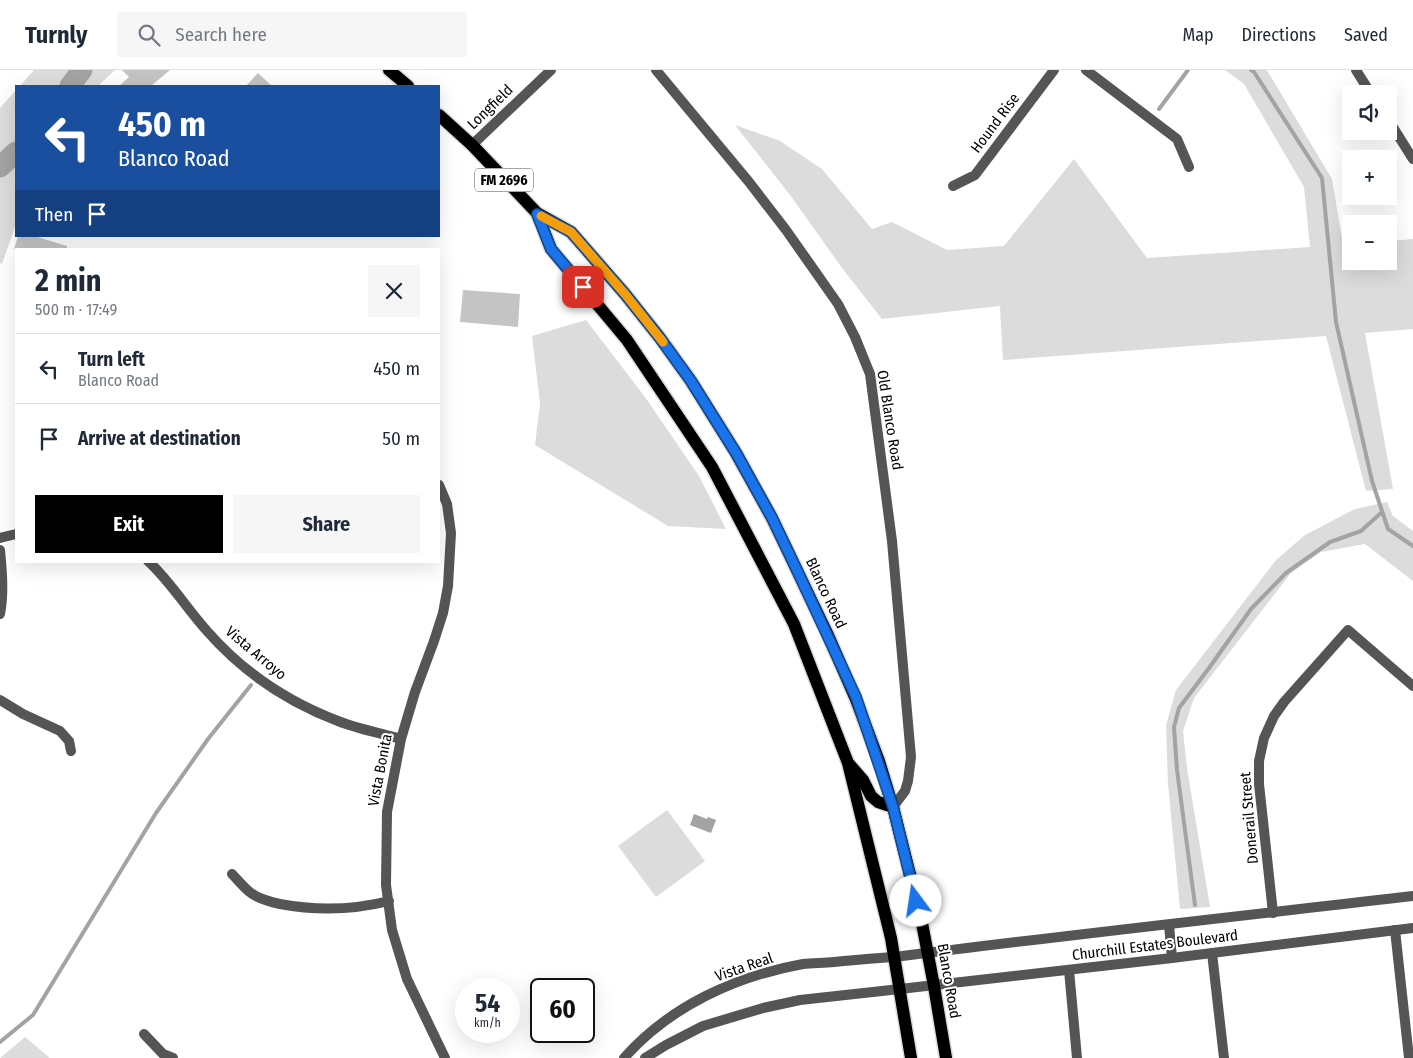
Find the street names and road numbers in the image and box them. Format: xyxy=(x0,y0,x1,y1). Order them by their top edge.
street label: Longfield xyxy=(463,81,517,133)
street label: Hound Rise xyxy=(967,90,1023,156)
road number: FM 2696 xyxy=(475,168,533,192)
street label: Old Blanco Road xyxy=(873,369,907,471)
street label: Blanco Road xyxy=(802,555,850,631)
street label: Vista Arroyo xyxy=(222,622,290,684)
street label: Vista Bonita xyxy=(364,732,396,808)
street label: Donerail Street xyxy=(1236,771,1262,865)
street label: Churchill Estates Boulevard xyxy=(1071,926,1239,964)
street label: Blanco Road xyxy=(934,942,964,1020)
street label: Vista Real xyxy=(713,949,775,985)

